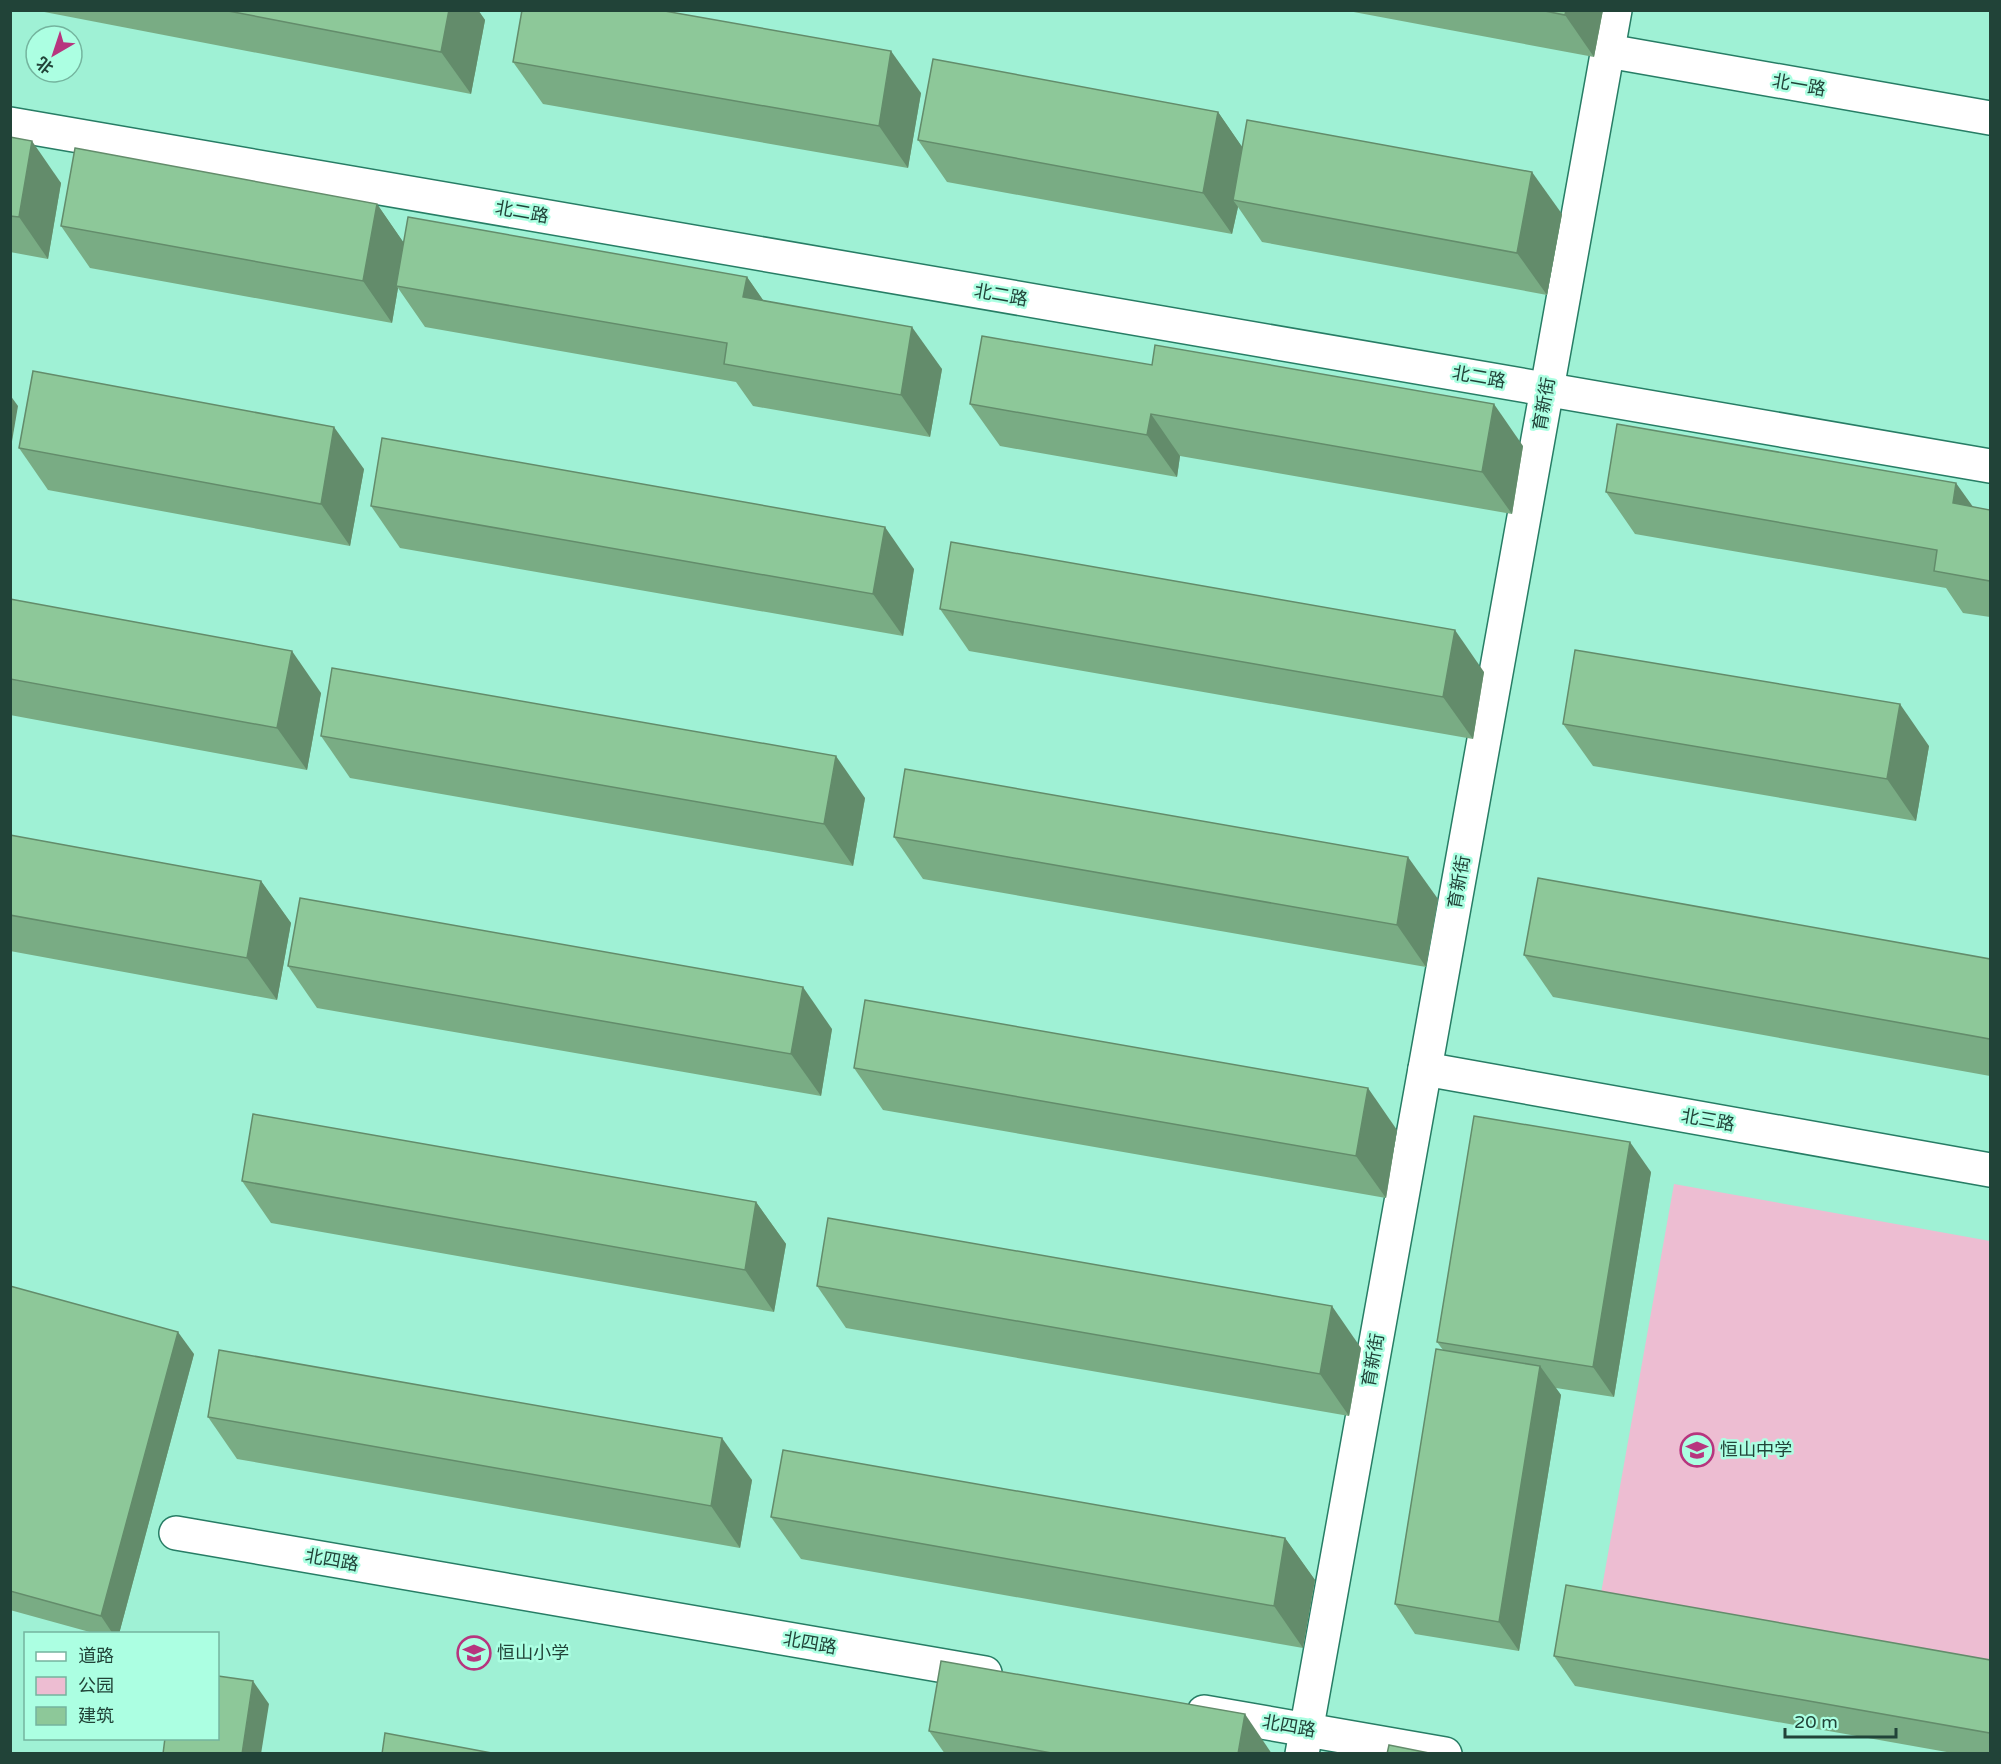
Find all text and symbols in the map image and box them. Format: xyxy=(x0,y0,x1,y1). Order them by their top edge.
north arrow xyxy=(24,24,84,84)
text: 北 xyxy=(33,52,58,78)
street label: 北一路 xyxy=(1771,69,1827,101)
street label: 北二路 xyxy=(494,196,550,228)
street label: 北二路 xyxy=(973,279,1029,311)
street label: 北二路 xyxy=(1451,361,1507,393)
street label: 育新街 xyxy=(1528,376,1560,432)
street label: 育新街 xyxy=(1443,854,1475,910)
street label: 北三路 xyxy=(1680,1104,1736,1136)
street label: 育新街 xyxy=(1357,1332,1389,1388)
school or university icon: 恒山中学 xyxy=(1679,1432,1715,1468)
place label: 恒山中学 xyxy=(1720,1439,1792,1461)
street label: 北四路 xyxy=(304,1544,360,1576)
street label: 北四路 xyxy=(782,1627,838,1659)
legend xyxy=(24,1632,219,1740)
school or university icon: 恒山小学 xyxy=(456,1635,492,1671)
place label: 恒山小学 xyxy=(497,1642,569,1664)
text: 道路 xyxy=(78,1645,114,1667)
text: 公园 xyxy=(78,1675,114,1697)
scale bar xyxy=(1785,1701,1896,1739)
text: 建筑 xyxy=(78,1705,114,1727)
street label: 北四路 xyxy=(1261,1710,1317,1742)
text: 20 m xyxy=(1794,1711,1838,1733)

